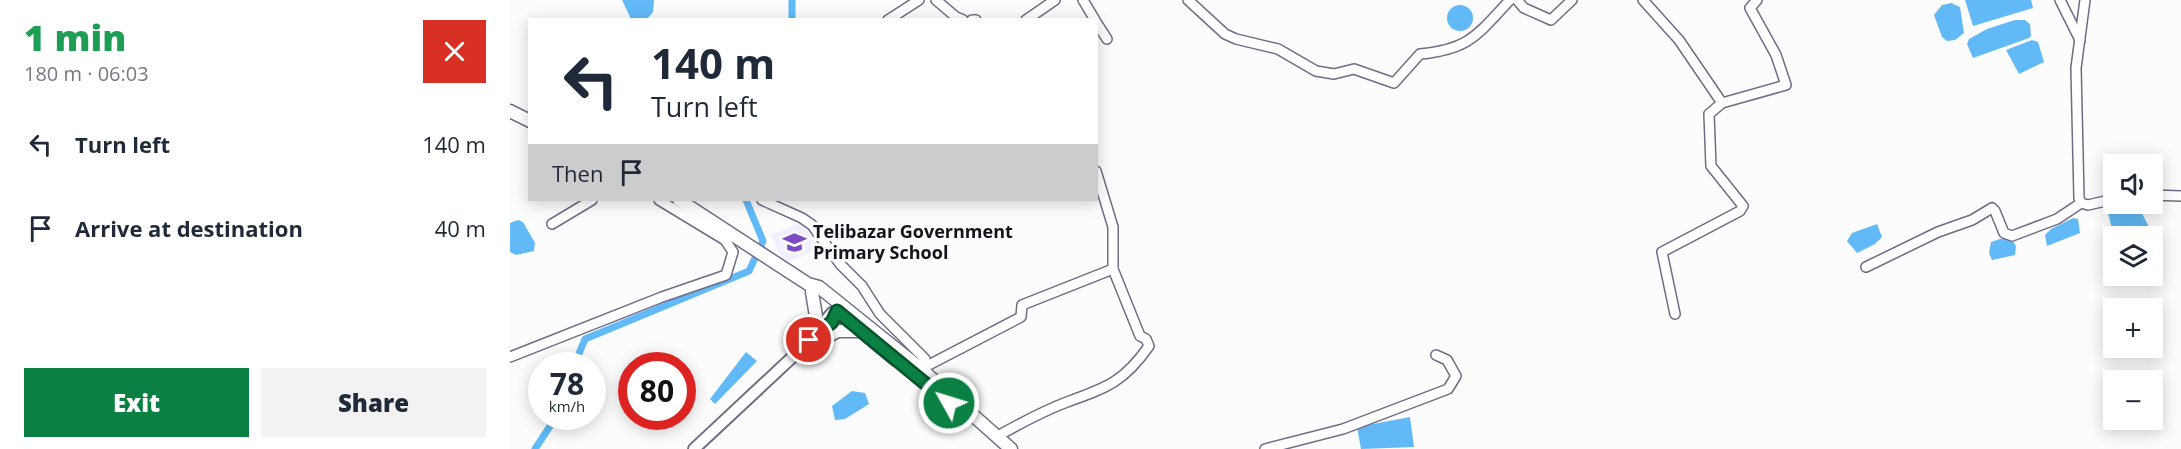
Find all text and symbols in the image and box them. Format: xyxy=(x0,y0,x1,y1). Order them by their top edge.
text: 1 min xyxy=(24,13,126,62)
button: close xyxy=(423,20,486,83)
text: 140 m xyxy=(651,34,775,91)
icon: left xyxy=(552,42,630,120)
text: 180 m · 06:03 xyxy=(24,60,149,87)
text: Turn left xyxy=(651,88,758,125)
icon: left xyxy=(24,128,57,161)
text: Turn left xyxy=(75,129,170,159)
text: 140 m xyxy=(422,129,486,159)
map controls xyxy=(2103,154,2163,430)
button: sound xyxy=(2103,154,2163,214)
icon: arrive xyxy=(615,156,648,189)
text: Then xyxy=(552,158,603,188)
icon: arrive xyxy=(24,212,57,245)
text: Arrive at destination xyxy=(75,213,303,243)
text: 40 m xyxy=(435,213,486,243)
place label: Telibazar Government Primary School xyxy=(813,219,1013,264)
button: layers xyxy=(2103,226,2163,286)
school or university icon: Telibazar Government Primary School xyxy=(782,229,808,255)
button: + xyxy=(2103,298,2163,358)
pin xyxy=(783,314,834,365)
icon: arrive xyxy=(792,323,825,356)
speed limit sign: 80 xyxy=(618,352,696,430)
text: 78 xyxy=(550,363,584,404)
button: Exit xyxy=(24,368,249,437)
button: Share xyxy=(261,368,486,437)
button: − xyxy=(2103,370,2163,430)
position arrow xyxy=(917,371,981,435)
text: km/h xyxy=(549,396,585,416)

